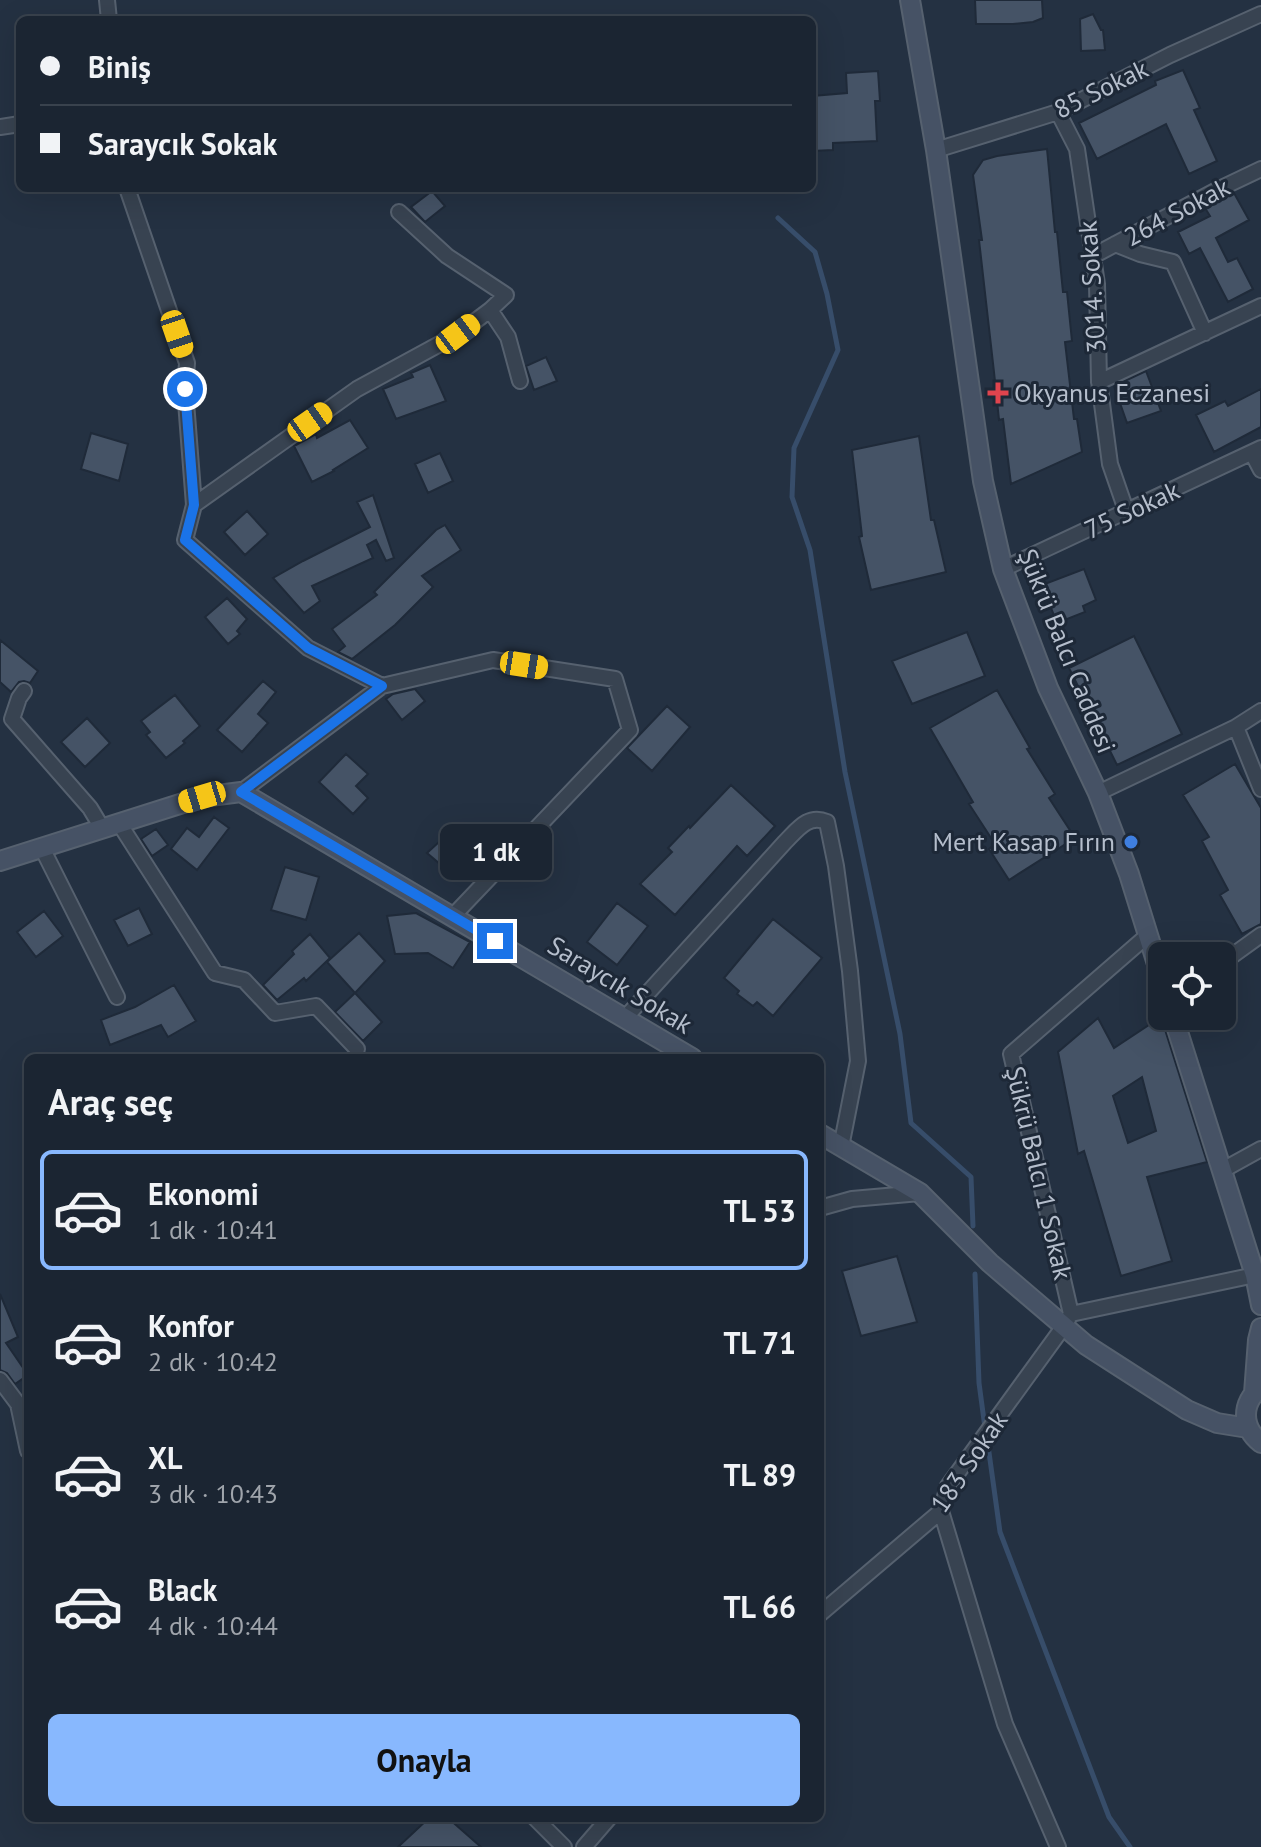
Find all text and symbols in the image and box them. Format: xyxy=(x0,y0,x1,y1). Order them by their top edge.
text: Biniş xyxy=(88,47,151,86)
street label: 85 Sokak xyxy=(1048,51,1154,125)
text: Saraycık Sokak xyxy=(88,124,277,163)
street label: 264 Sokak xyxy=(1118,170,1236,253)
street label: 3014. Sokak xyxy=(1070,219,1113,354)
car xyxy=(158,307,196,361)
car xyxy=(432,310,484,358)
route start xyxy=(167,371,203,407)
place label: Okyanus Eczanesi xyxy=(1014,376,1210,409)
marker: Okyanus Eczanesi xyxy=(989,384,1007,402)
car xyxy=(283,398,337,446)
street label: 75 Sokak xyxy=(1079,473,1185,546)
street label: Şükrü Balcı Caddesi xyxy=(1011,544,1124,758)
car xyxy=(498,649,550,681)
car xyxy=(176,779,228,815)
callout: 1 dk xyxy=(439,825,551,881)
place label: Mert Kasap Fırın xyxy=(933,825,1115,858)
marker: Mert Kasap Fırın xyxy=(1122,833,1140,851)
text: 1 dk xyxy=(472,835,520,868)
route end xyxy=(477,923,513,959)
street label: Saraycık Sokak xyxy=(542,928,699,1041)
map controls xyxy=(1148,942,1236,1030)
button: locate xyxy=(1148,942,1236,1030)
street label: Şükrü Balcı 1 Sokak xyxy=(999,1063,1080,1283)
text: Araç seç xyxy=(48,1078,173,1125)
icon: car xyxy=(52,1174,124,1246)
text: Ekonomi xyxy=(148,1174,259,1213)
text: TL 53 xyxy=(723,1191,796,1230)
text: 1 dk · 10:41 xyxy=(148,1213,278,1246)
icon: car xyxy=(52,1306,124,1378)
text: Konfor xyxy=(148,1306,234,1345)
text: TL 71 xyxy=(723,1323,796,1362)
text: 2 dk · 10:42 xyxy=(148,1345,278,1378)
street label: 183 Sokak xyxy=(923,1404,1015,1519)
icon: car xyxy=(52,1438,124,1510)
text: XL xyxy=(148,1438,182,1477)
text: TL 89 xyxy=(723,1455,796,1494)
text: 3 dk · 10:43 xyxy=(148,1477,278,1510)
icon: car xyxy=(52,1570,124,1642)
text: Black xyxy=(148,1570,217,1609)
text: TL 66 xyxy=(723,1587,796,1626)
text: 4 dk · 10:44 xyxy=(148,1609,278,1642)
button: Onayla xyxy=(48,1714,800,1806)

